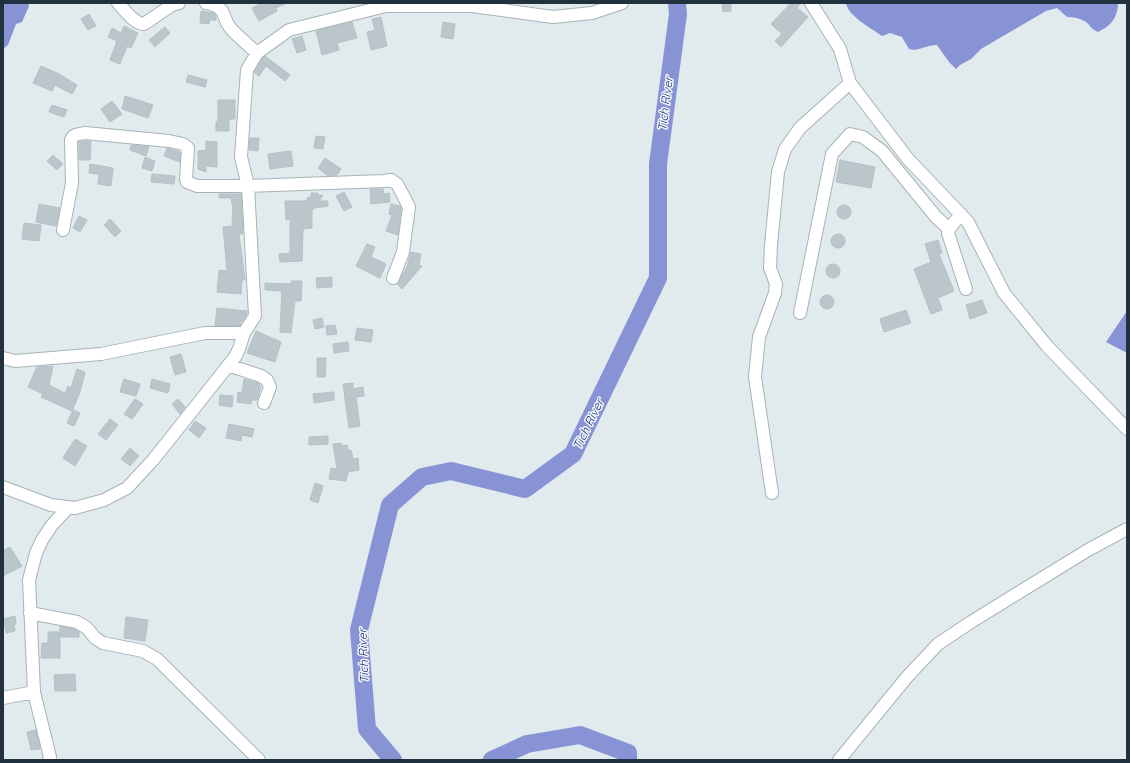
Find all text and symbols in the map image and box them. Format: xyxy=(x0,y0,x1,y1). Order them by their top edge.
water label: Tich River xyxy=(654,75,676,132)
water label: Tich River xyxy=(569,395,607,452)
water label: Tich River xyxy=(355,627,371,683)

